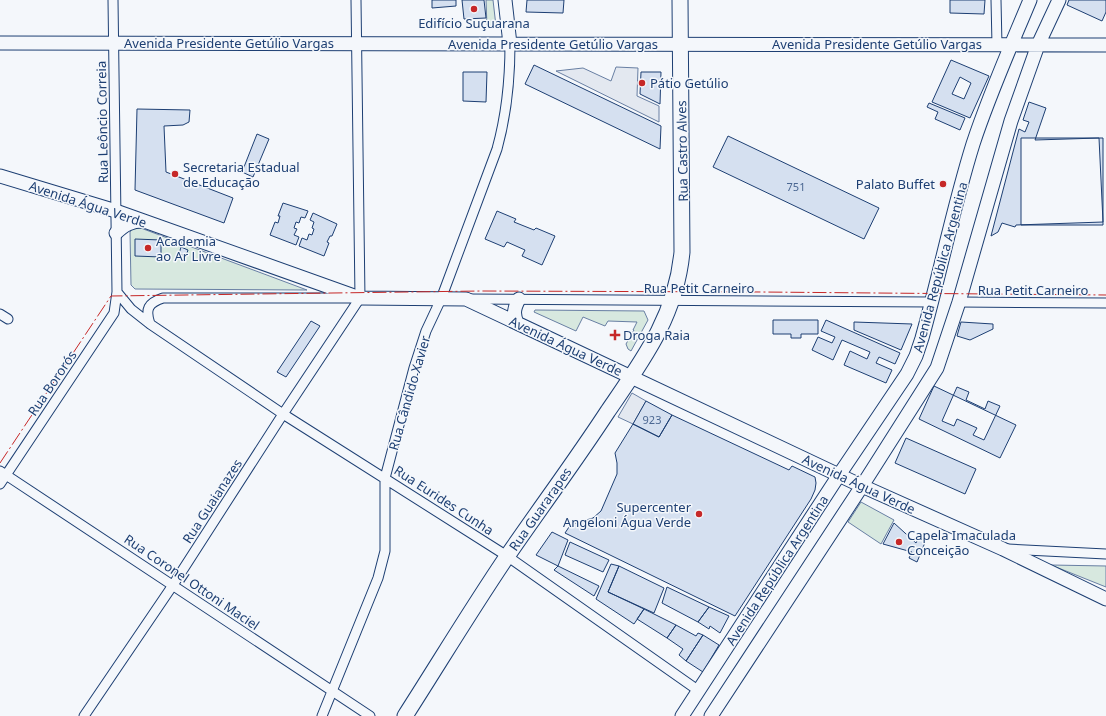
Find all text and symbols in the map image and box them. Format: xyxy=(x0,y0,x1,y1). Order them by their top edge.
marker: Edifício Suçuarana xyxy=(469,4,479,14)
place label: Edifício Suçuarana xyxy=(418,14,530,32)
street label: Avenida Presidente Getúlio Vargas xyxy=(124,34,334,52)
street label: Avenida Presidente Getúlio Vargas xyxy=(448,35,658,53)
street label: Avenida Presidente Getúlio Vargas xyxy=(772,35,982,53)
street label: Rua Leôncio Correia xyxy=(92,61,112,183)
place label: Pátio Getúlio xyxy=(650,74,729,92)
marker: Pátio Getúlio xyxy=(637,78,647,88)
street label: Rua Castro Alves xyxy=(672,100,692,202)
place label: Secretaria Estadual de Educação xyxy=(183,158,300,191)
marker: Secretaria Estadual de Educação xyxy=(170,169,180,179)
place label: Palato Buffet xyxy=(856,175,935,193)
street label: Avenida Água Verde xyxy=(27,176,149,232)
house number: 751 xyxy=(787,179,805,194)
marker: Palato Buffet xyxy=(938,179,948,189)
street label: Avenida República Argentina xyxy=(909,180,971,354)
place label: Academia ao Ar Livre xyxy=(156,232,221,265)
marker: Academia ao Ar Livre xyxy=(143,243,153,253)
street label: Rua Petit Carneiro xyxy=(644,279,754,297)
street label: Rua Petit Carneiro xyxy=(978,281,1088,299)
street label: Avenida Água Verde xyxy=(507,312,625,380)
place label: Droga Raia xyxy=(623,326,690,344)
marker: Droga Raia xyxy=(610,330,620,340)
street label: Rua Cândido Xavier xyxy=(384,333,434,452)
street label: Rua Bororós xyxy=(23,347,81,419)
house number: 923 xyxy=(643,412,661,427)
street label: Avenida Água Verde xyxy=(800,450,918,518)
street label: Rua Guaianazes xyxy=(178,455,246,547)
street label: Rua Eurides Cunha xyxy=(391,461,497,539)
street label: Rua Guararapes xyxy=(505,464,575,554)
street label: Avenida República Argentina xyxy=(722,491,832,649)
place label: Supercenter Angeloni Água Verde xyxy=(563,498,692,531)
marker: Supercenter Angeloni Água Verde xyxy=(694,509,704,519)
place label: Capela Imaculada Conceição xyxy=(907,526,1016,559)
street label: Rua Coronel Ottoni Maciel xyxy=(121,530,263,634)
marker: Capela Imaculada Conceição xyxy=(894,537,904,547)

